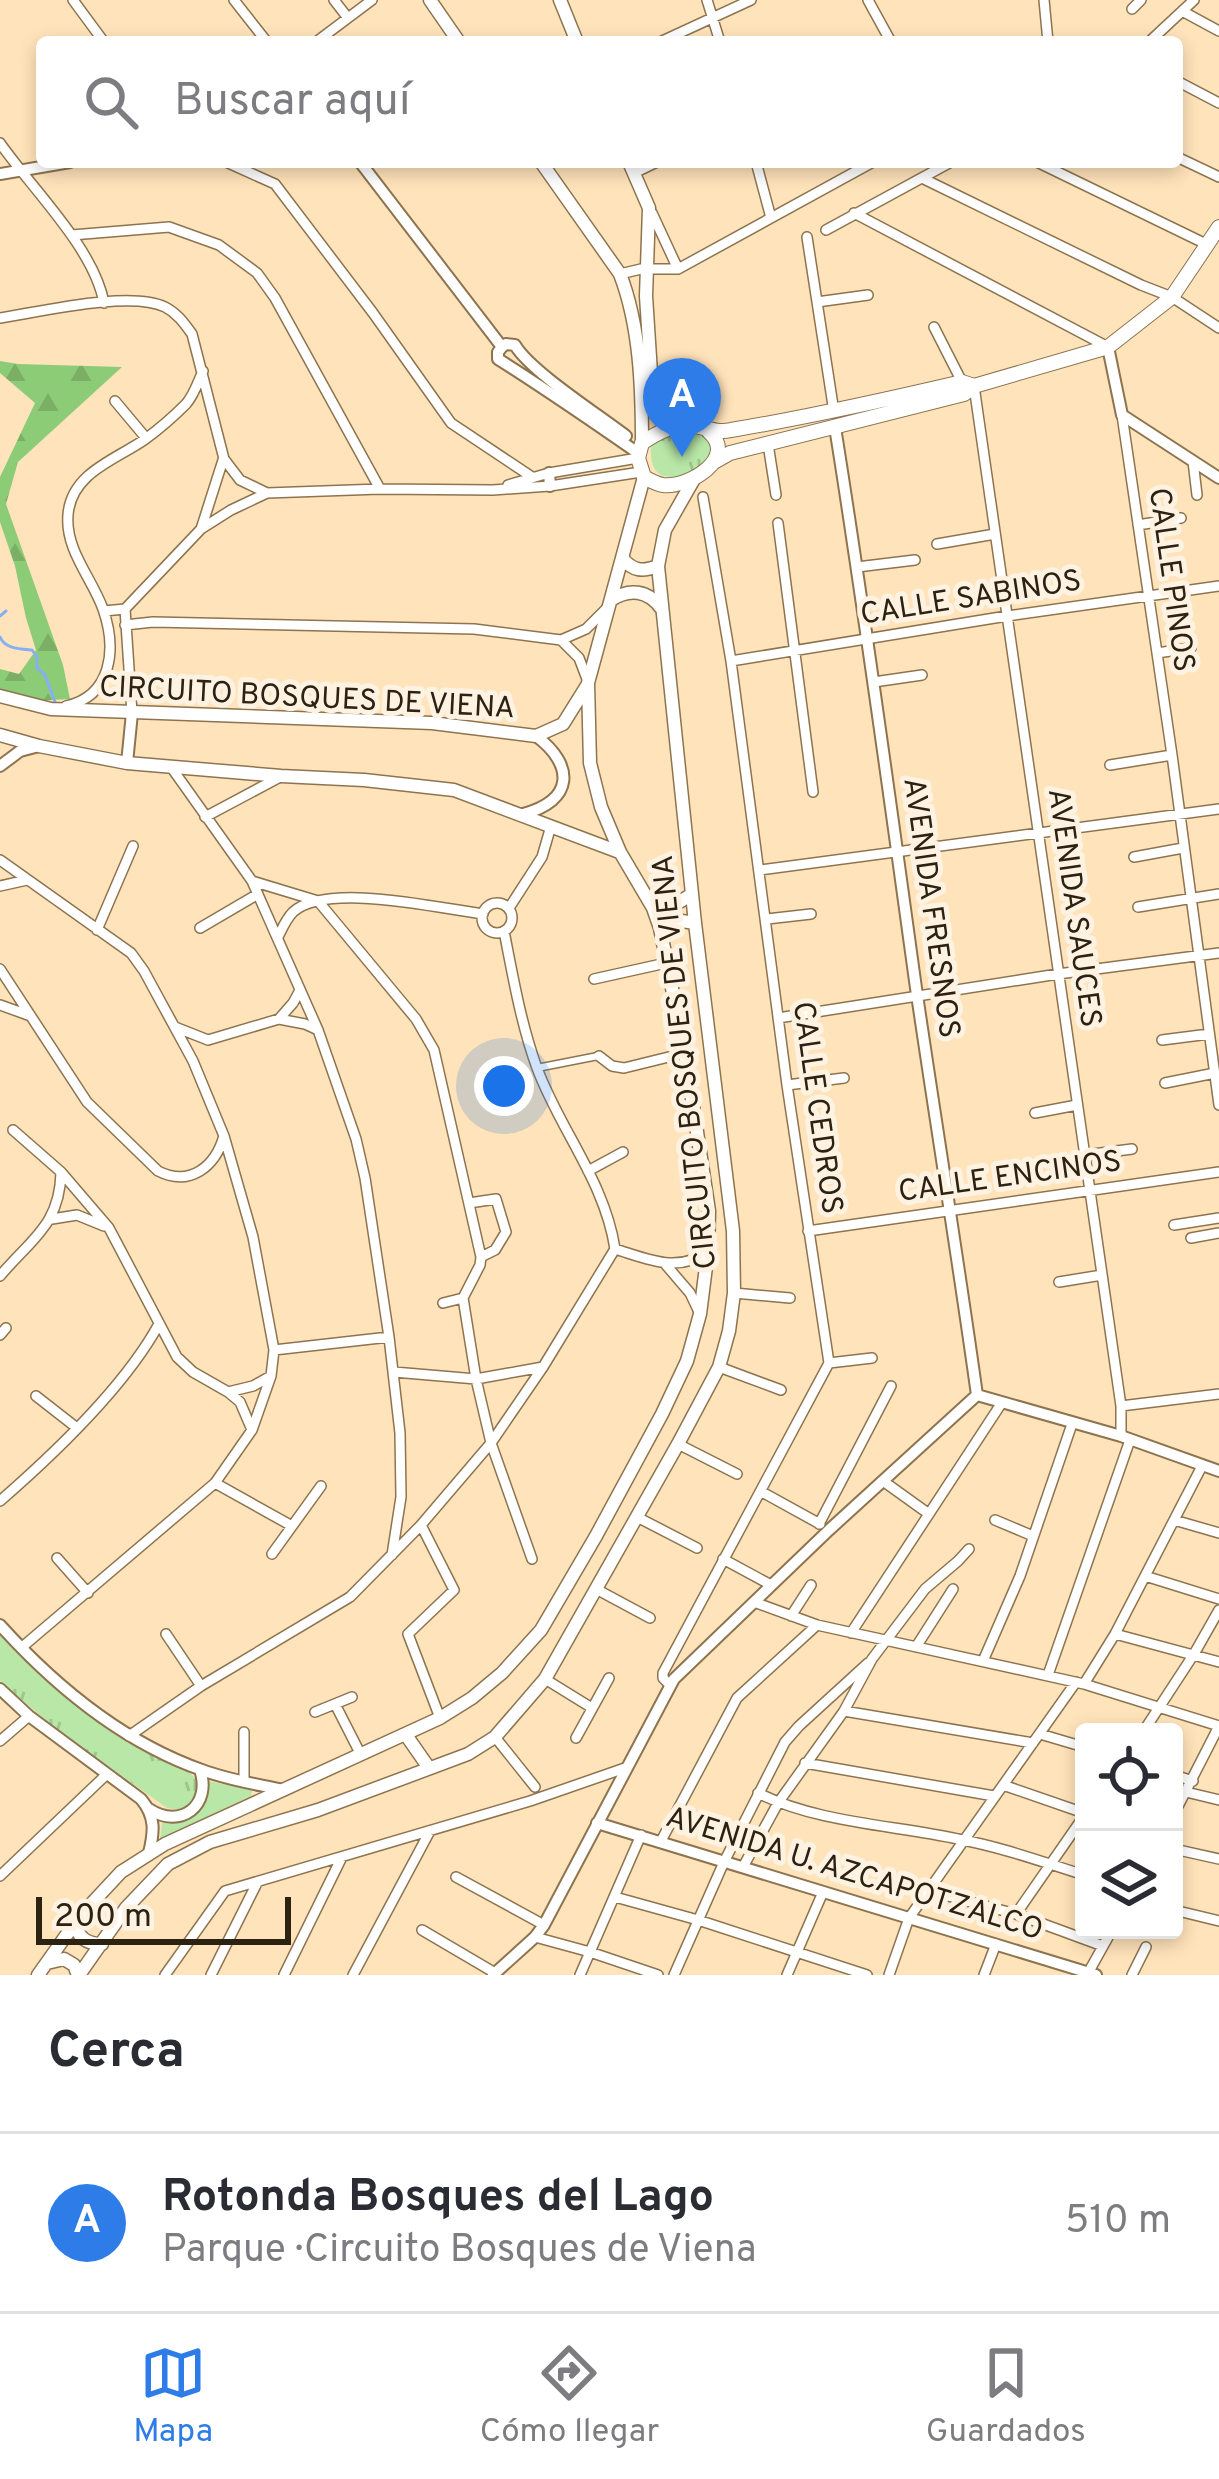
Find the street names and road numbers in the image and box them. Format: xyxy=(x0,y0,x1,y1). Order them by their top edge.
street label: CALLE PINOS xyxy=(1139,486,1201,674)
street label: CALLE SABINOS xyxy=(858,563,1084,635)
street label: CIRCUITO BOSQUES DE VIENA xyxy=(98,670,516,728)
street label: AVENIDA FRESNOS xyxy=(893,775,967,1041)
street label: AVENIDA SAUCES xyxy=(1038,786,1108,1030)
street label: CIRCUITO BOSQUES DE VIENA xyxy=(646,853,726,1271)
street label: CALLE CEDROS xyxy=(783,999,849,1217)
street label: CALLE ENCINOS xyxy=(896,1144,1124,1212)
street label: AVENIDA U. AZCAPOTZALCO xyxy=(661,1800,1047,1950)

